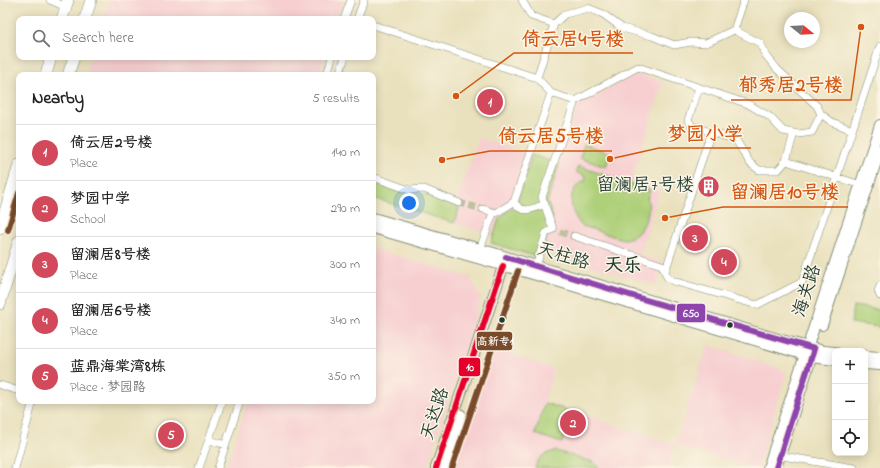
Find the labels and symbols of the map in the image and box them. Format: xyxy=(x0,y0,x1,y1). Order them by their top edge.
north arrow xyxy=(784,12,820,48)
callout: 倚云居4号楼 xyxy=(514,22,633,53)
text: 倚云居4号楼 xyxy=(522,27,624,54)
callout: 郁秀居2号楼 xyxy=(731,69,851,100)
text: 郁秀居2号楼 xyxy=(739,73,843,100)
pin: 1 xyxy=(477,87,503,117)
callout: 梦园小学 xyxy=(659,117,751,148)
callout: 倚云居5号楼 xyxy=(490,120,612,151)
text: 梦园小学 xyxy=(667,122,743,149)
text: 倚云居5号楼 xyxy=(498,124,604,151)
place label: 留澜居7号楼 xyxy=(597,173,694,199)
building icon: 留澜居7号楼 xyxy=(696,173,722,199)
callout: 留澜居10号楼 xyxy=(723,176,848,207)
text: 留澜居10号楼 xyxy=(730,180,840,207)
your location xyxy=(399,193,419,213)
pin: 3 xyxy=(682,223,708,253)
street label: 天柱路 xyxy=(533,237,593,277)
pin: 4 xyxy=(711,247,737,277)
district label: 天乐 xyxy=(604,253,642,280)
street label: 海关路 xyxy=(787,261,829,321)
line badge: 650 xyxy=(676,303,706,323)
text: 650 xyxy=(682,306,699,322)
unlabelled marker xyxy=(497,315,507,325)
unlabelled marker xyxy=(725,320,735,330)
line badge: 高新专1 xyxy=(476,331,513,351)
text: 高新专1 xyxy=(477,334,514,350)
line badge: 10 xyxy=(458,357,481,377)
text: 10 xyxy=(466,360,474,376)
street label: 天达路 xyxy=(415,384,457,444)
pin: 2 xyxy=(560,408,586,438)
pin: 5 xyxy=(158,420,184,450)

